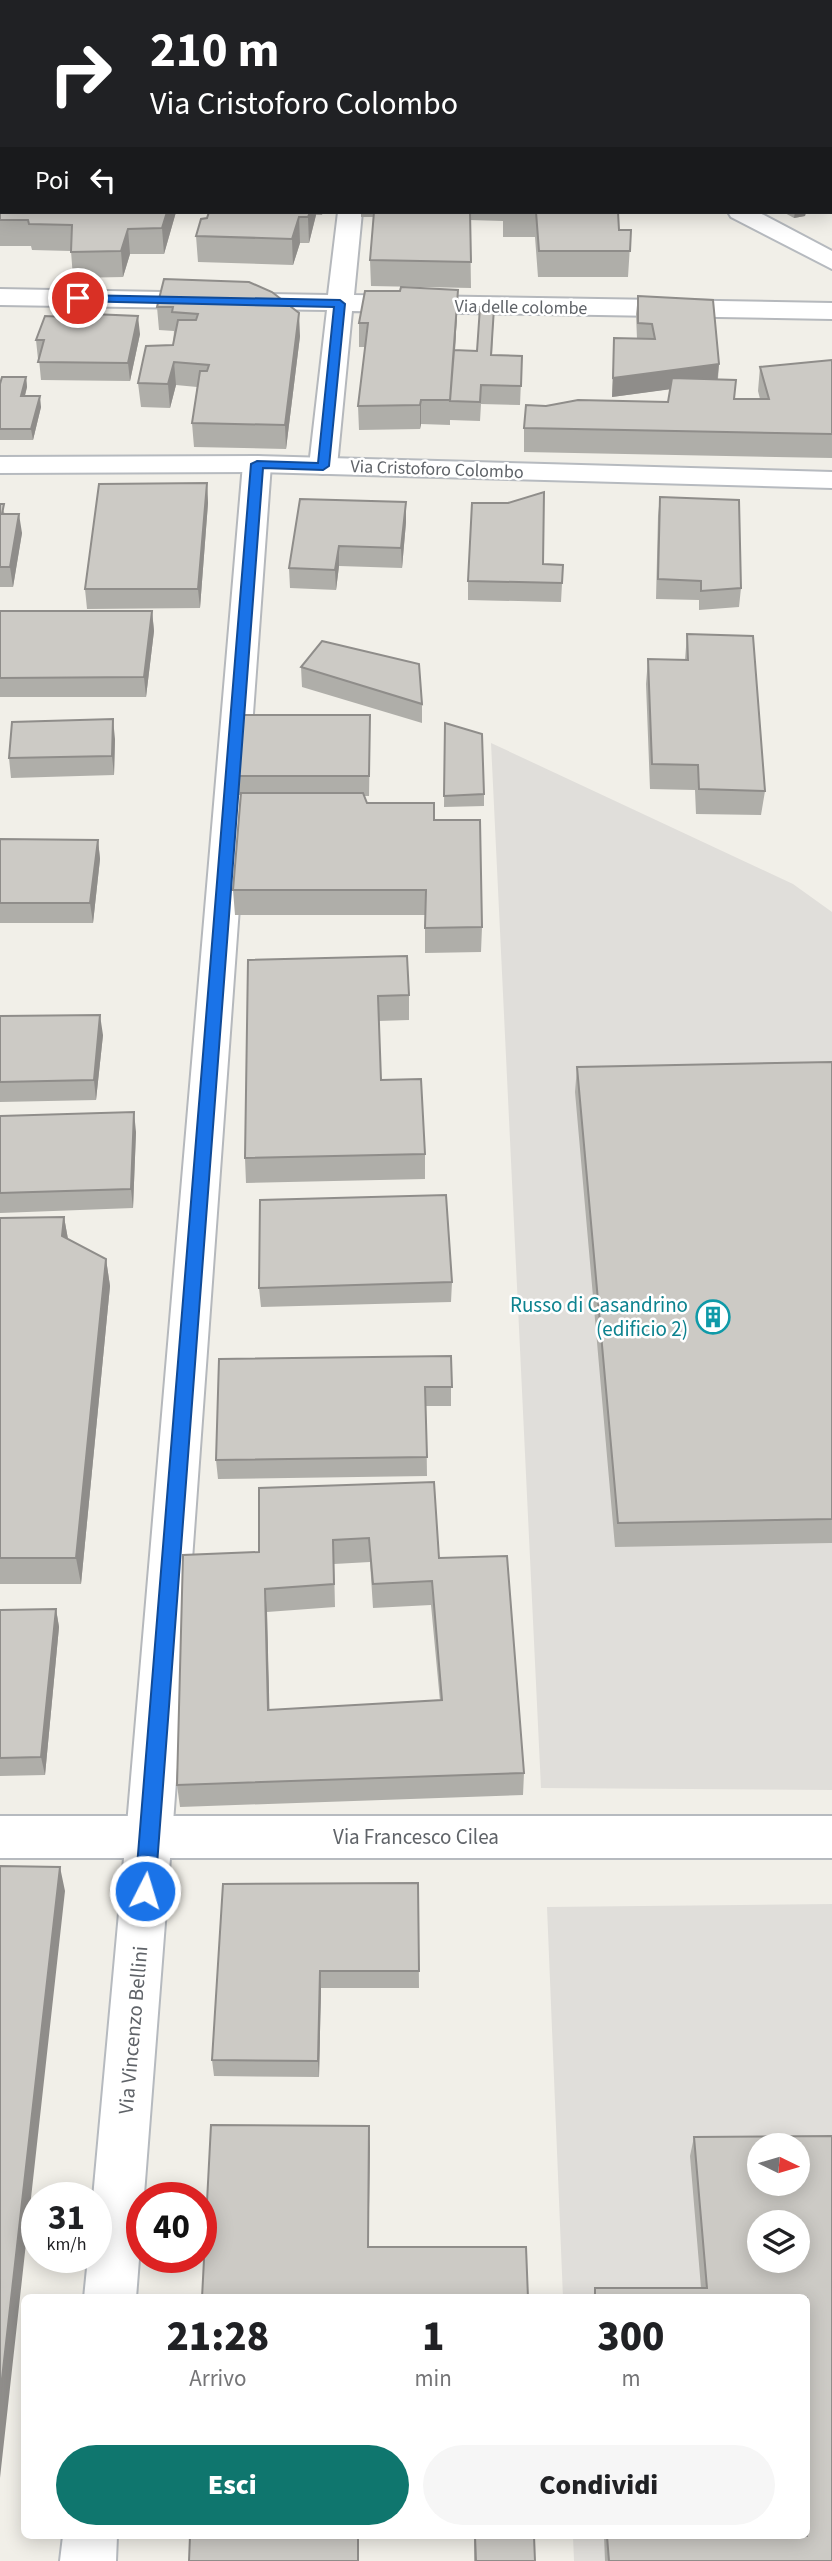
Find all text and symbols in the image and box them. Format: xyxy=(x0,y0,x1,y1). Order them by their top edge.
text: 210 m xyxy=(150,16,279,86)
icon: right xyxy=(35,28,126,119)
text: Via Cristoforo Colombo xyxy=(150,81,458,127)
icon: left xyxy=(84,161,122,199)
text: Poi xyxy=(35,162,70,199)
pin xyxy=(48,268,108,328)
icon: arrive xyxy=(59,279,97,317)
street label: Via delle colombe xyxy=(454,294,588,321)
street label: Via Cristoforo Colombo xyxy=(350,454,524,485)
place label: Russo di Casandrino (edificio 2) xyxy=(510,1290,688,1344)
building icon: Russo di Casandrino (edificio 2) xyxy=(694,1298,732,1336)
street label: Via Francesco Cilea xyxy=(333,1822,499,1852)
position arrow xyxy=(108,1854,182,1928)
street label: Via Vincenzo Bellini xyxy=(111,1945,155,2115)
north arrow xyxy=(747,2133,810,2196)
map controls xyxy=(747,2133,810,2273)
speed limit sign: 40 xyxy=(126,2182,217,2273)
text: 31 xyxy=(48,2193,85,2243)
button: layers xyxy=(747,2210,810,2273)
text: km/h xyxy=(47,2232,86,2257)
text: 21:28 xyxy=(166,2307,269,2367)
text: 1 xyxy=(422,2307,444,2367)
text: 300 xyxy=(597,2307,665,2367)
text: Arrivo xyxy=(189,2362,246,2395)
text: min xyxy=(415,2362,452,2395)
text: m xyxy=(621,2362,640,2395)
button: Esci xyxy=(56,2445,409,2525)
button: Condividi xyxy=(423,2445,775,2525)

